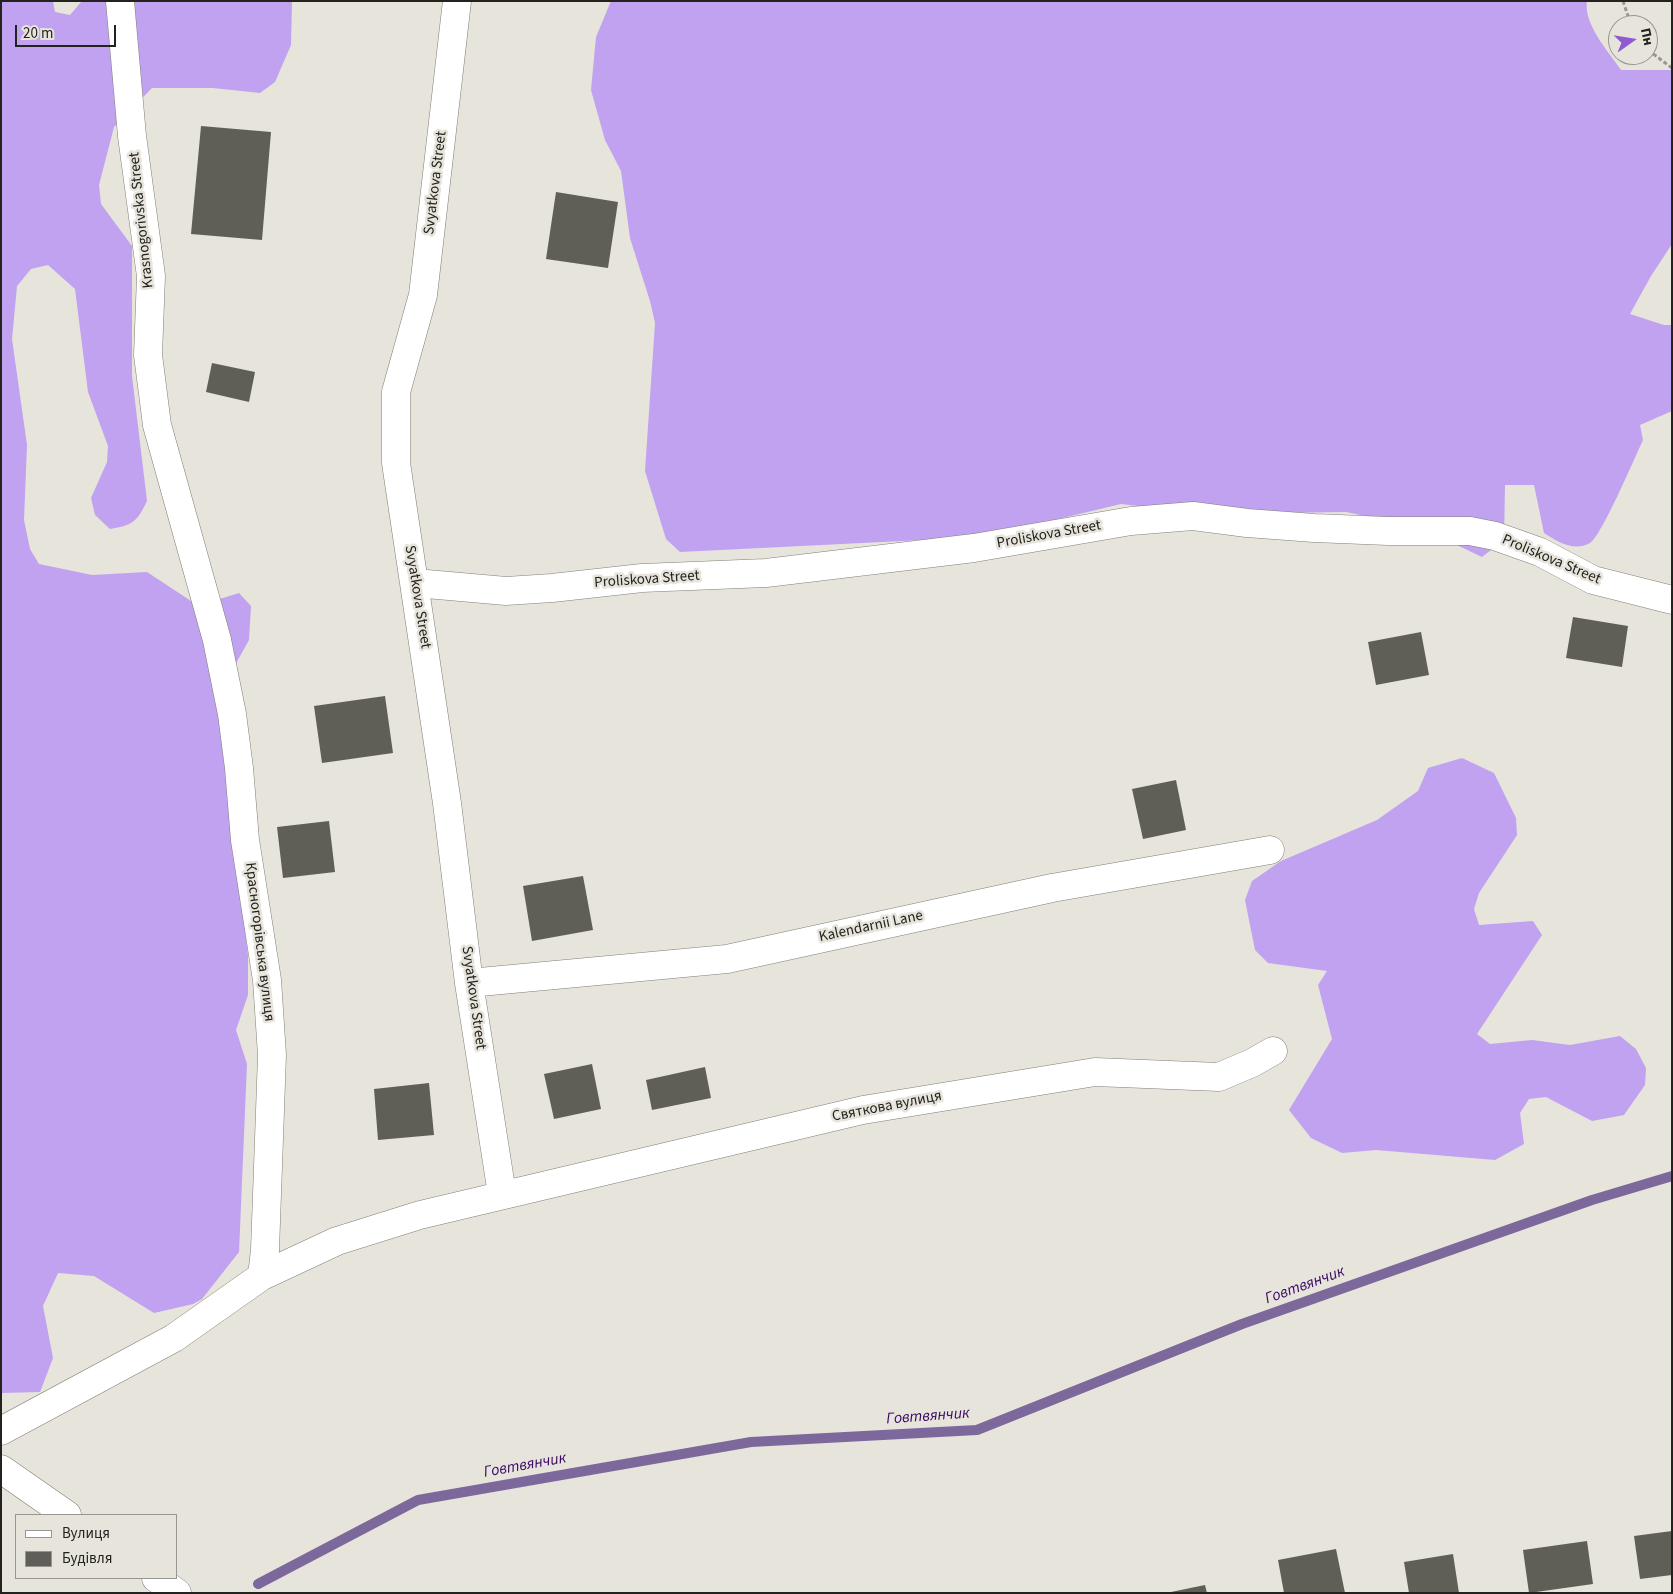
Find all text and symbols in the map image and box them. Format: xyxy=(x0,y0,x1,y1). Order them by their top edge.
scale bar xyxy=(18,15,119,47)
north arrow xyxy=(1608,15,1658,65)
text: 20 m xyxy=(23,23,53,44)
text: Пн xyxy=(1635,26,1658,48)
street label: Svyatkova Street xyxy=(421,130,451,236)
street label: Krasnogorivska Street xyxy=(126,151,158,289)
street label: Proliskova Street xyxy=(995,517,1103,553)
street label: Proliskova Street xyxy=(1499,531,1603,589)
street label: Svyatkova Street xyxy=(400,544,434,650)
street label: Proliskova Street xyxy=(594,567,700,593)
street label: Красногорівська вулиця xyxy=(240,861,278,1023)
street label: Kalendarnii Lane xyxy=(817,907,925,947)
street label: Svyatkova Street xyxy=(457,945,489,1051)
street label: Святкова вулиця xyxy=(831,1088,943,1126)
water label: Говтвянчик xyxy=(1262,1263,1348,1309)
water label: Говтвянчик xyxy=(886,1405,970,1429)
water label: Говтвянчик xyxy=(482,1449,568,1483)
legend xyxy=(15,1514,178,1579)
text: Вулиця xyxy=(62,1523,110,1544)
text: Будівля xyxy=(62,1548,112,1569)

